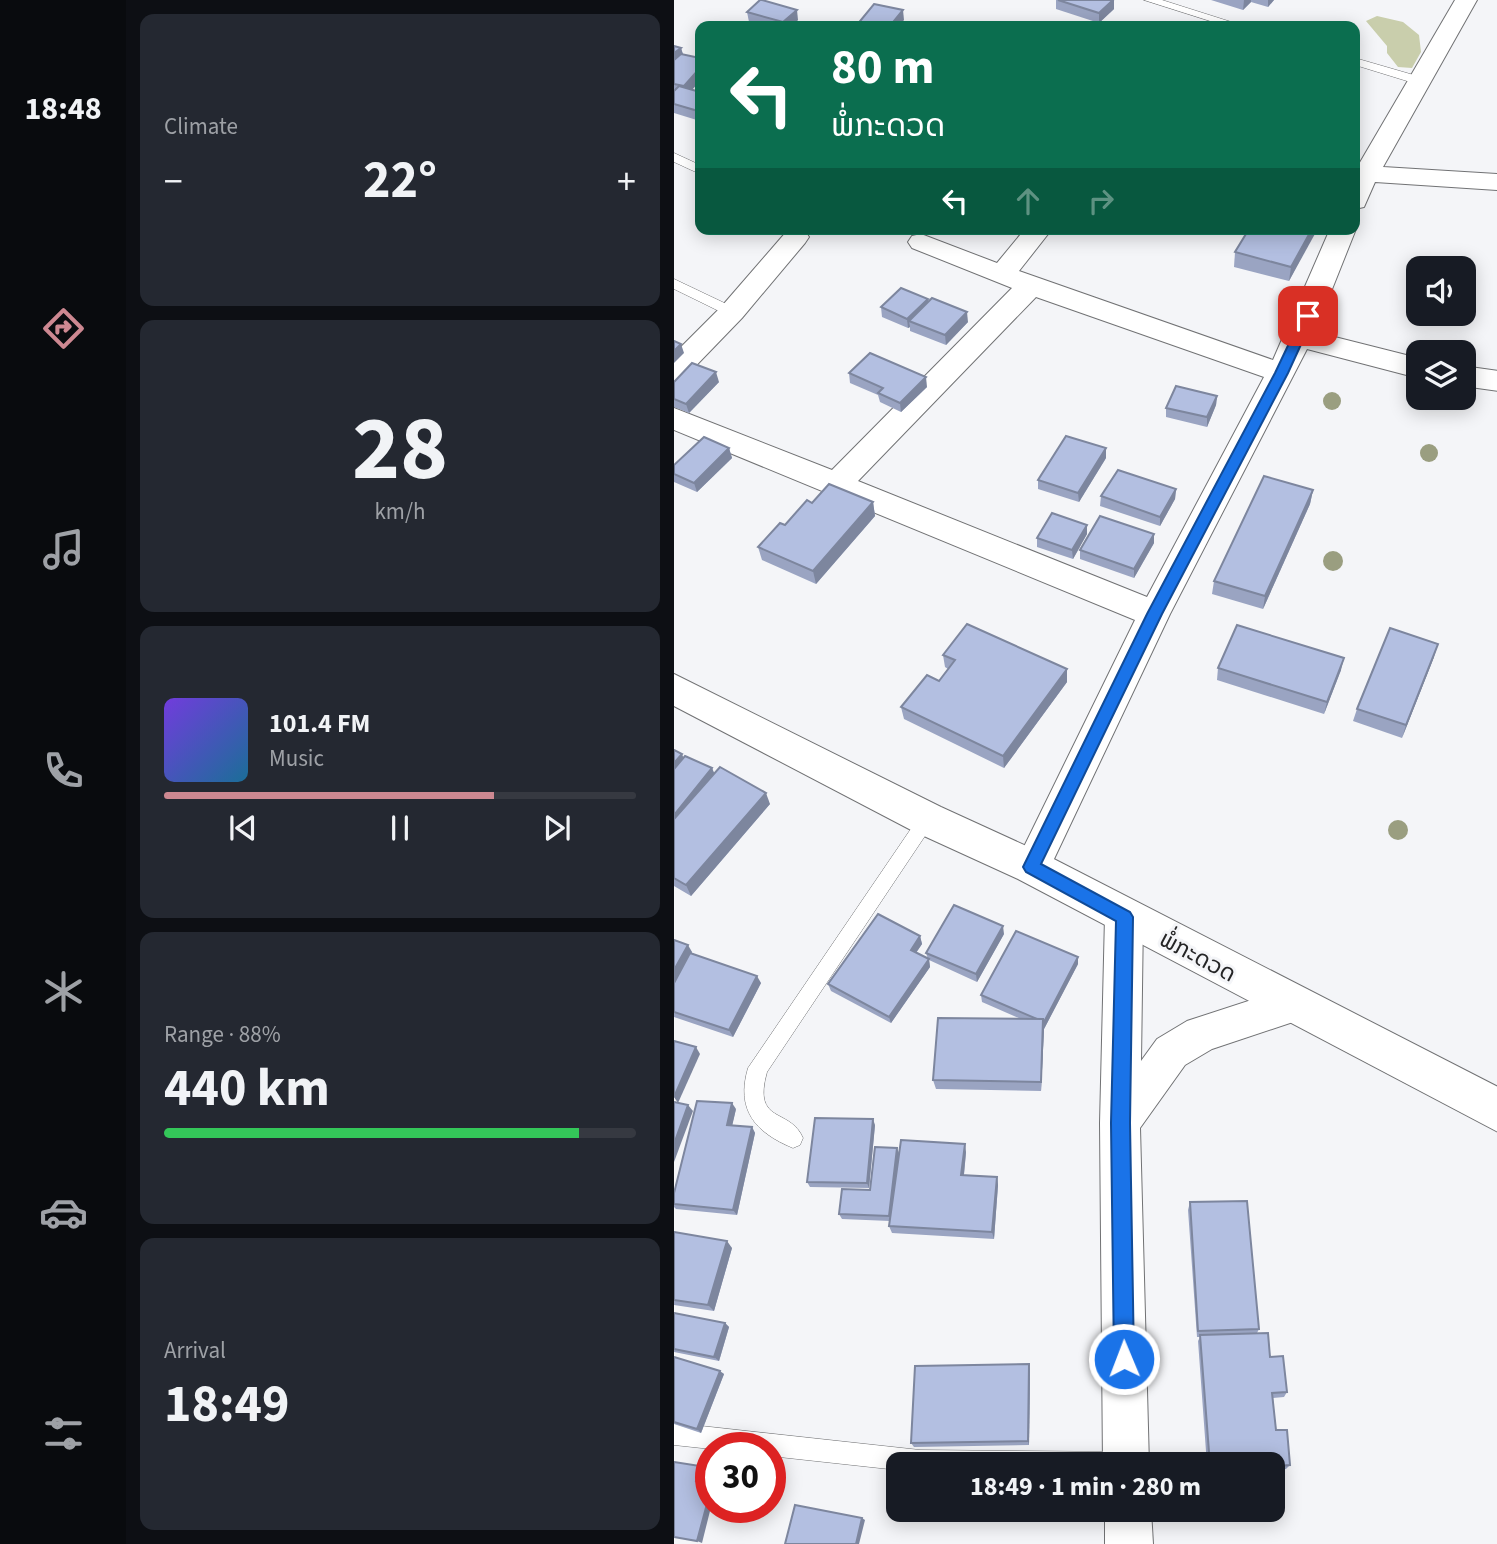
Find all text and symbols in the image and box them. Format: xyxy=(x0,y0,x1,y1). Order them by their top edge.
text: 80 m xyxy=(831,33,935,103)
icon: left xyxy=(716,49,807,140)
text: 18:48 xyxy=(24,86,102,132)
text: ພໍ່ກະດວດ xyxy=(831,103,945,149)
text: Climate xyxy=(164,110,238,143)
text: 22° xyxy=(363,144,437,218)
text: − xyxy=(164,155,183,209)
text: + xyxy=(617,155,636,209)
icon: left xyxy=(936,182,974,220)
icon: ahead xyxy=(1009,182,1047,220)
icon: right xyxy=(1082,182,1120,220)
map controls xyxy=(1406,256,1476,410)
button: sound xyxy=(1406,256,1476,326)
pin xyxy=(1278,286,1338,346)
icon: arrive xyxy=(1289,297,1327,335)
icon: directions xyxy=(39,304,88,353)
button: layers xyxy=(1406,340,1476,410)
text: 28 xyxy=(352,385,448,514)
text: km/h xyxy=(374,495,426,528)
icon: music xyxy=(39,525,88,574)
text: 101.4 FM xyxy=(269,705,370,742)
text: Music xyxy=(269,742,324,775)
icon: phone xyxy=(39,746,88,795)
icon: previous xyxy=(224,809,262,847)
icon: pause xyxy=(381,809,419,847)
icon: next xyxy=(538,809,576,847)
street label: ພໍ່ກະດວດ xyxy=(1154,922,1242,990)
icon: climate xyxy=(39,967,88,1016)
text: Range · 88% xyxy=(164,1018,281,1051)
text: 440 km xyxy=(164,1052,330,1126)
icon: car xyxy=(39,1188,88,1237)
position arrow xyxy=(1087,1322,1161,1396)
text: Arrival xyxy=(164,1334,226,1367)
text: 18:49 xyxy=(164,1368,289,1442)
icon: filters xyxy=(39,1409,88,1458)
speed limit sign: 30 xyxy=(695,1432,786,1523)
text: 18:49 · 1 min · 280 m xyxy=(970,1468,1201,1505)

